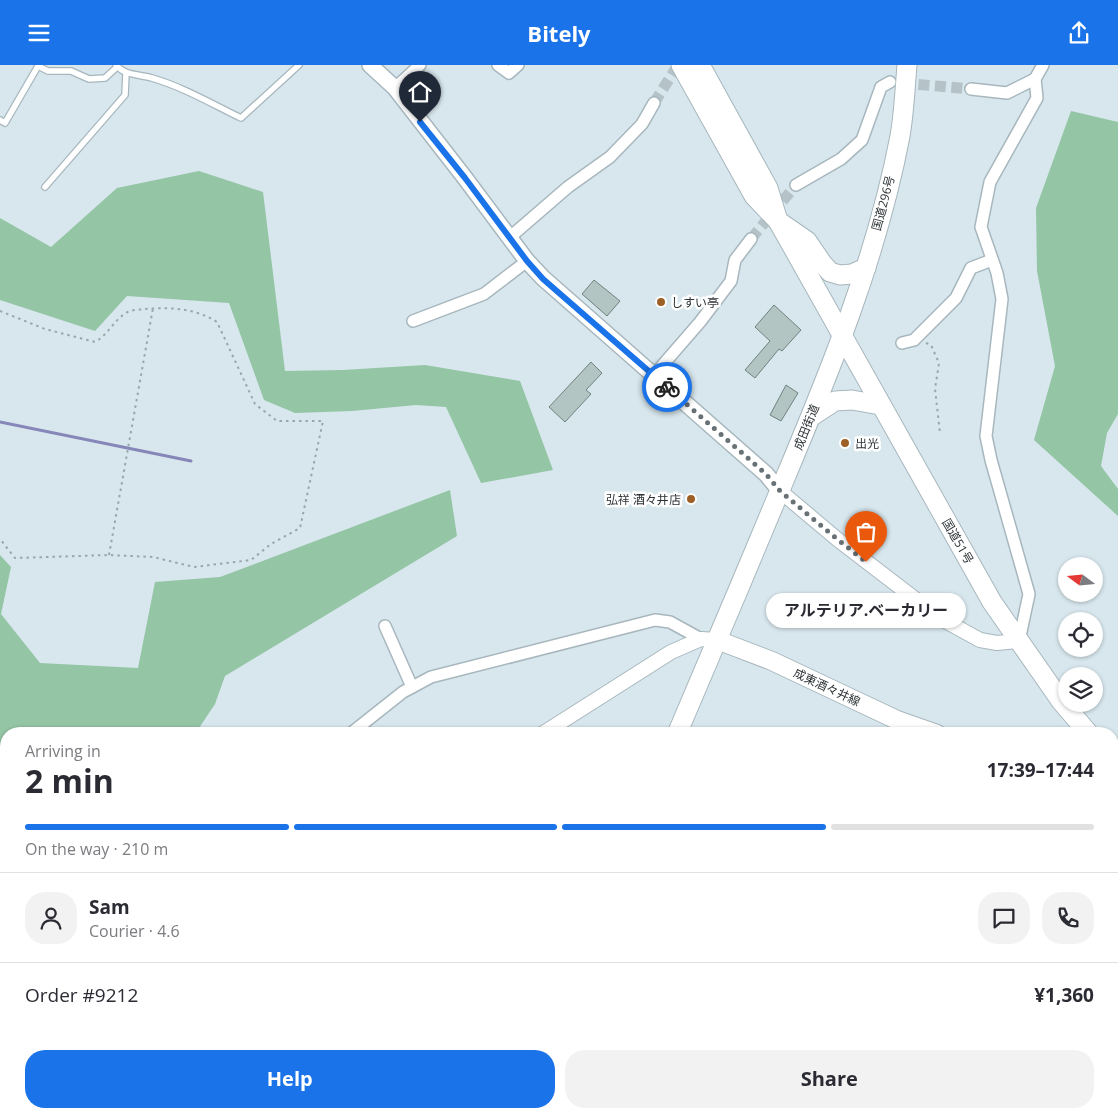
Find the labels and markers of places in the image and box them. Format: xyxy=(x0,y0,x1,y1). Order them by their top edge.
pin xyxy=(399,71,441,122)
place label: しすい亭 xyxy=(671,294,719,311)
marker: しすい亭 xyxy=(655,296,667,308)
place label: 出光 xyxy=(855,435,879,452)
marker: 出光 xyxy=(839,437,851,449)
place label: 弘祥 酒々井店 xyxy=(606,491,681,508)
marker: 弘祥 酒々井店 xyxy=(685,493,697,505)
pin xyxy=(845,511,887,562)
callout: アルテリア.ベーカリー xyxy=(766,592,966,627)

